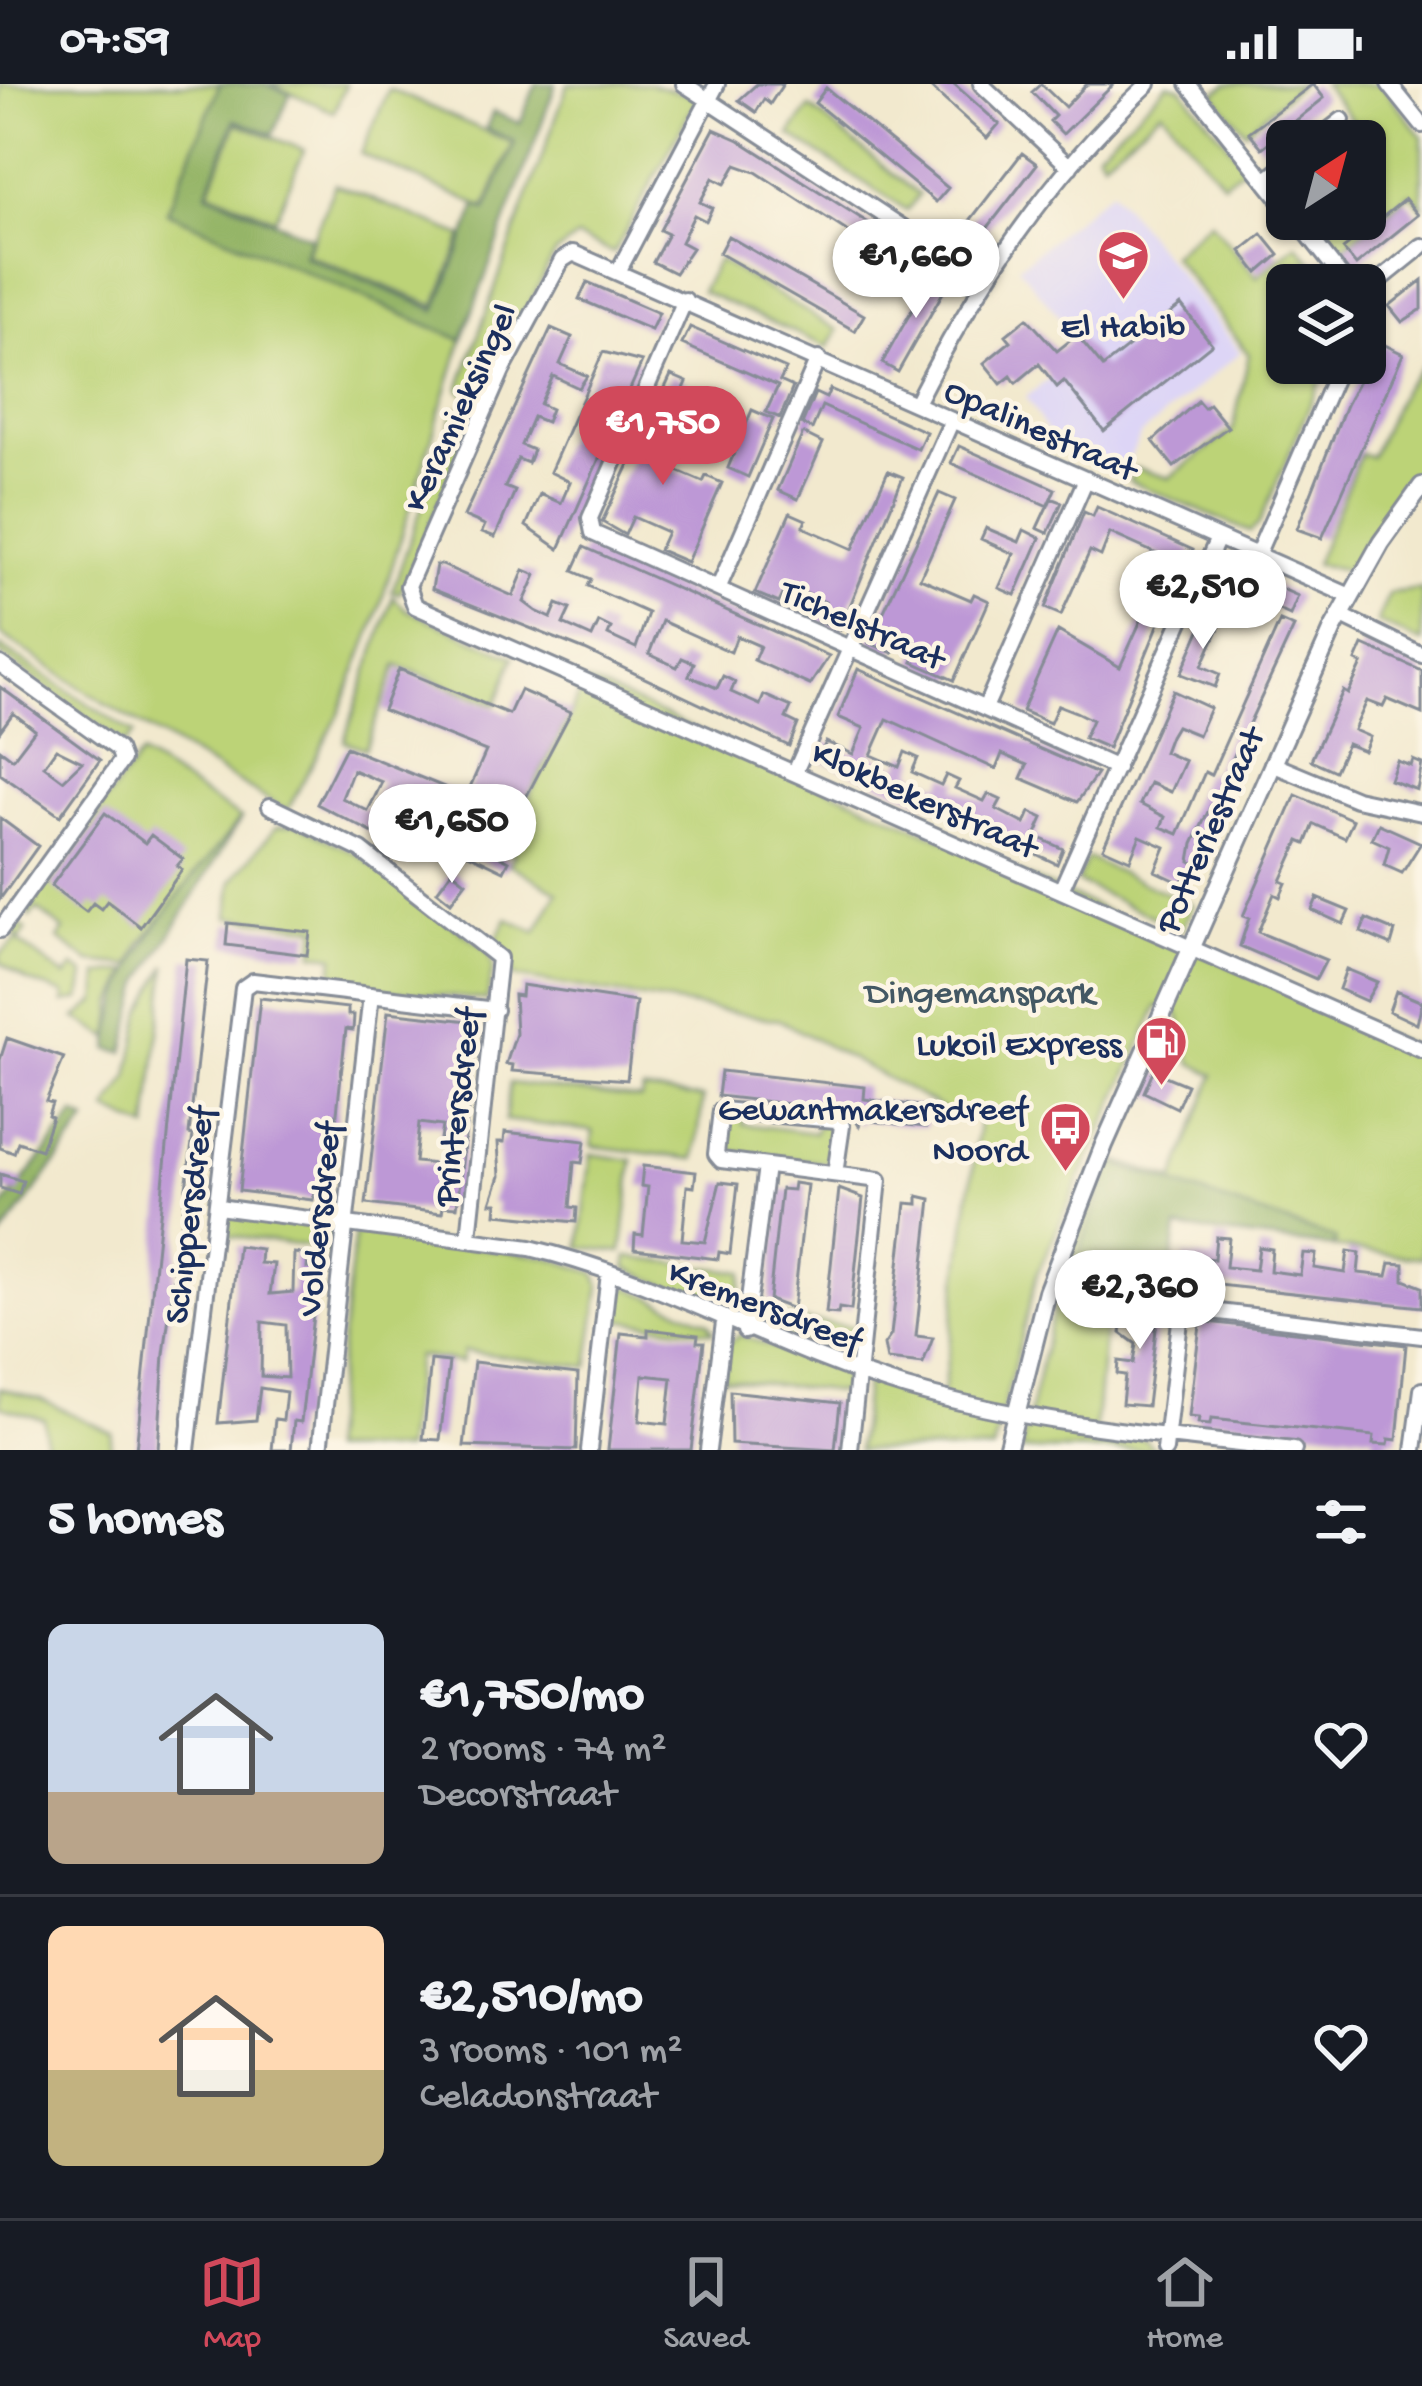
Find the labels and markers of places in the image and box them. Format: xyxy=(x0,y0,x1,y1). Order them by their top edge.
pin: €1,660 xyxy=(818,219,1014,321)
school or university icon: El Habib xyxy=(1095,227,1151,301)
place label: El Habib xyxy=(1060,308,1186,351)
pin: €1,750 xyxy=(565,386,761,488)
pin: €2,510 xyxy=(1105,550,1301,652)
pin: €1,650 xyxy=(354,784,550,886)
fuel station icon: Lukoil Express xyxy=(1133,1013,1189,1087)
place label: Lukoil Express xyxy=(916,1026,1124,1069)
place label: Gewantmakersdreef Noord xyxy=(718,1091,1030,1175)
bus stop icon: Gewantmakersdreef Noord xyxy=(1038,1099,1094,1173)
pin: €2,360 xyxy=(1042,1250,1238,1352)

